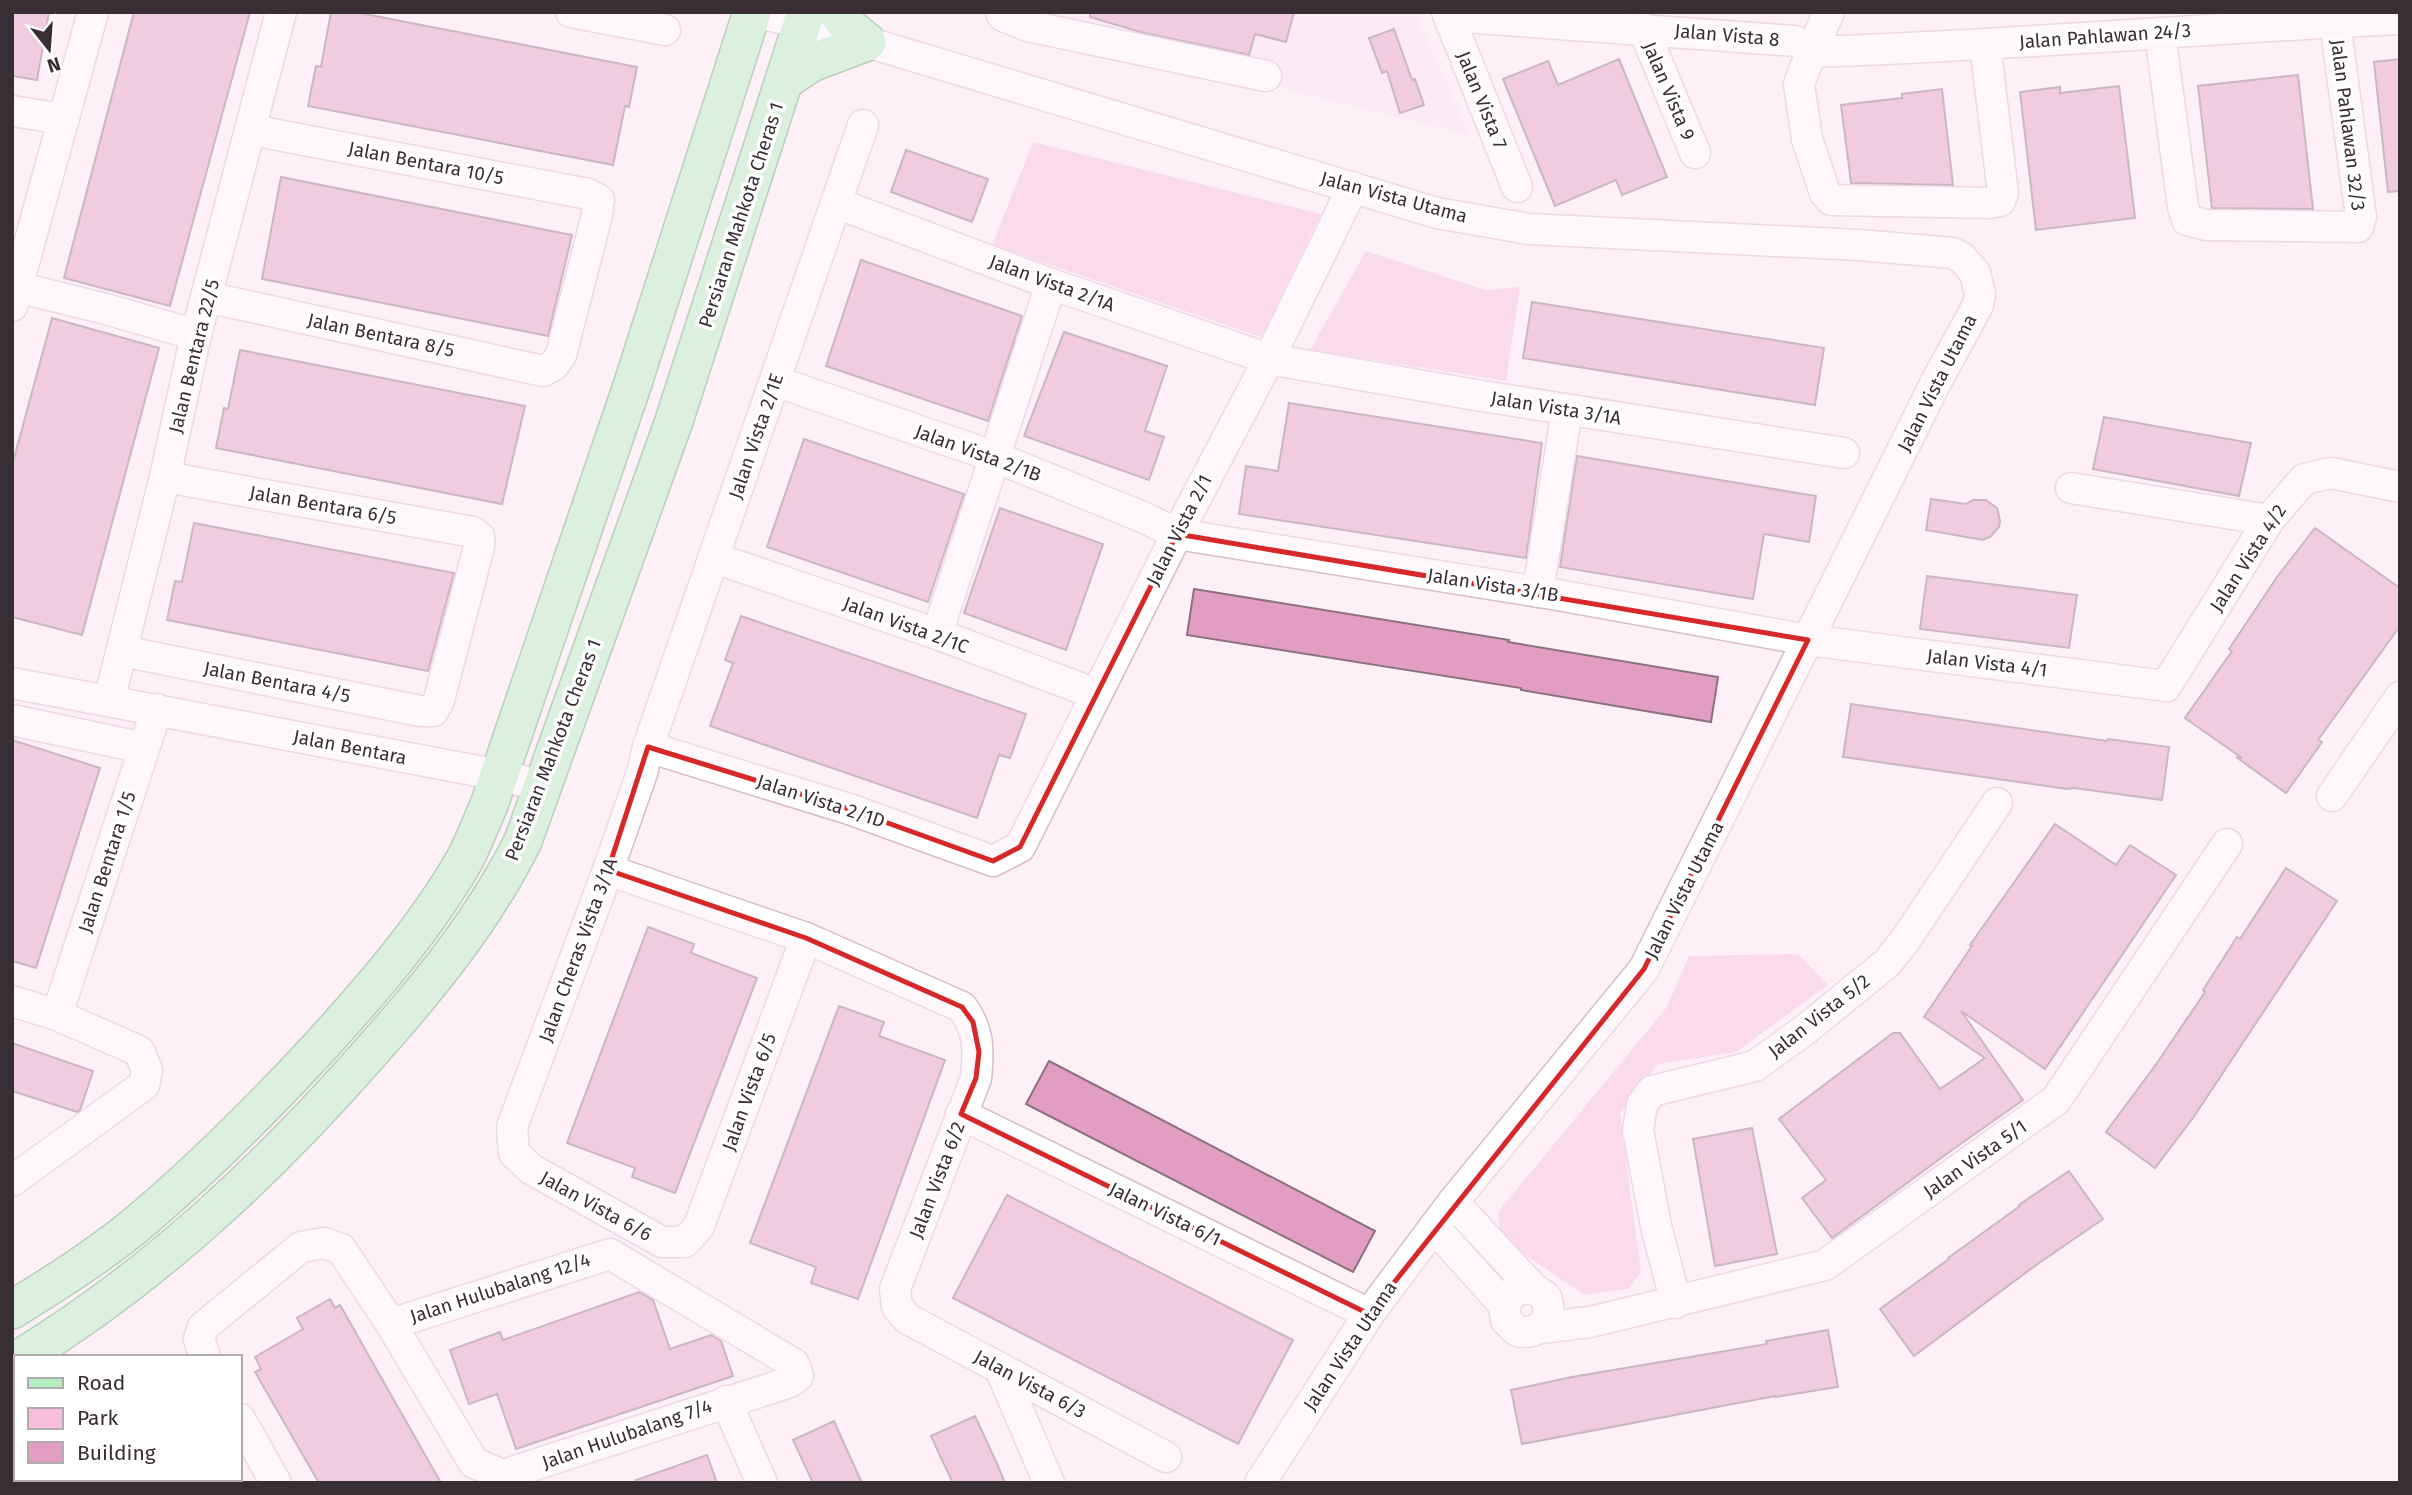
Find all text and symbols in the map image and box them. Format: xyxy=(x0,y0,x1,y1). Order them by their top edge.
north arrow xyxy=(14,14,84,84)
street label: Jalan Vista 8 xyxy=(1674,19,1780,51)
street label: Jalan Pahlawan 24/3 xyxy=(2018,19,2192,53)
street label: Jalan Vista 9 xyxy=(1638,38,1700,144)
street label: Jalan Pahlawan 32/3 xyxy=(2326,38,2370,212)
street label: Jalan Vista 7 xyxy=(1452,48,1512,152)
text: N xyxy=(44,52,63,78)
street label: Persiaran Mahkota Cheras 1 xyxy=(694,99,788,331)
street label: Jalan Bentara 10/5 xyxy=(346,137,506,189)
street label: Jalan Vista Utama xyxy=(1318,166,1470,228)
street label: Jalan Vista 2/1A xyxy=(986,250,1118,316)
street label: Jalan Bentara 22/5 xyxy=(164,277,224,435)
street label: Jalan Bentara 8/5 xyxy=(305,308,457,362)
street label: Jalan Vista Utama xyxy=(1892,310,1982,456)
street label: Jalan Vista 2/1E xyxy=(724,370,788,502)
street label: Jalan Vista 3/1A xyxy=(1489,386,1623,430)
street label: Jalan Vista 2/1B xyxy=(912,419,1044,487)
street label: Jalan Vista 2/1 xyxy=(1141,471,1217,589)
street label: Jalan Bentara 6/5 xyxy=(248,481,398,529)
street label: Jalan Vista 4/2 xyxy=(2205,500,2291,616)
street label: Jalan Vista 3/1B xyxy=(1426,563,1560,607)
street label: Jalan Vista 2/1C xyxy=(840,592,972,658)
street label: Persiaran Mahkota Cheras 1 xyxy=(500,636,606,864)
street label: Jalan Vista 4/1 xyxy=(1925,644,2049,682)
street label: Jalan Bentara 4/5 xyxy=(202,657,352,707)
street label: Jalan Bentara xyxy=(291,725,409,769)
street label: Jalan Vista 2/1D xyxy=(754,769,888,833)
street label: Jalan Bentara 1/5 xyxy=(73,788,141,936)
street label: Jalan Vista Utama xyxy=(1639,817,1729,963)
street label: Jalan Cheras Vista 3/1A xyxy=(534,855,622,1045)
street label: Jalan Vista 5/2 xyxy=(1764,969,1874,1063)
street label: Jalan Vista 6/5 xyxy=(717,1030,781,1154)
street label: Jalan Vista 5/1 xyxy=(1919,1115,2031,1203)
street label: Jalan Vista 6/2 xyxy=(904,1118,970,1242)
street label: Jalan Vista 6/6 xyxy=(536,1166,656,1246)
street label: Jalan Vista 6/1 xyxy=(1105,1177,1225,1251)
street label: Jalan Hulubalang 12/4 xyxy=(407,1248,593,1328)
street label: Jalan Vista Utama xyxy=(1298,1277,1402,1415)
street label: Jalan Vista 6/3 xyxy=(970,1345,1090,1423)
legend xyxy=(14,1355,242,1481)
text: Road xyxy=(77,1370,125,1396)
street label: Jalan Hulubalang 7/4 xyxy=(539,1394,715,1474)
text: Park xyxy=(77,1405,119,1431)
text: Building xyxy=(77,1440,156,1466)

